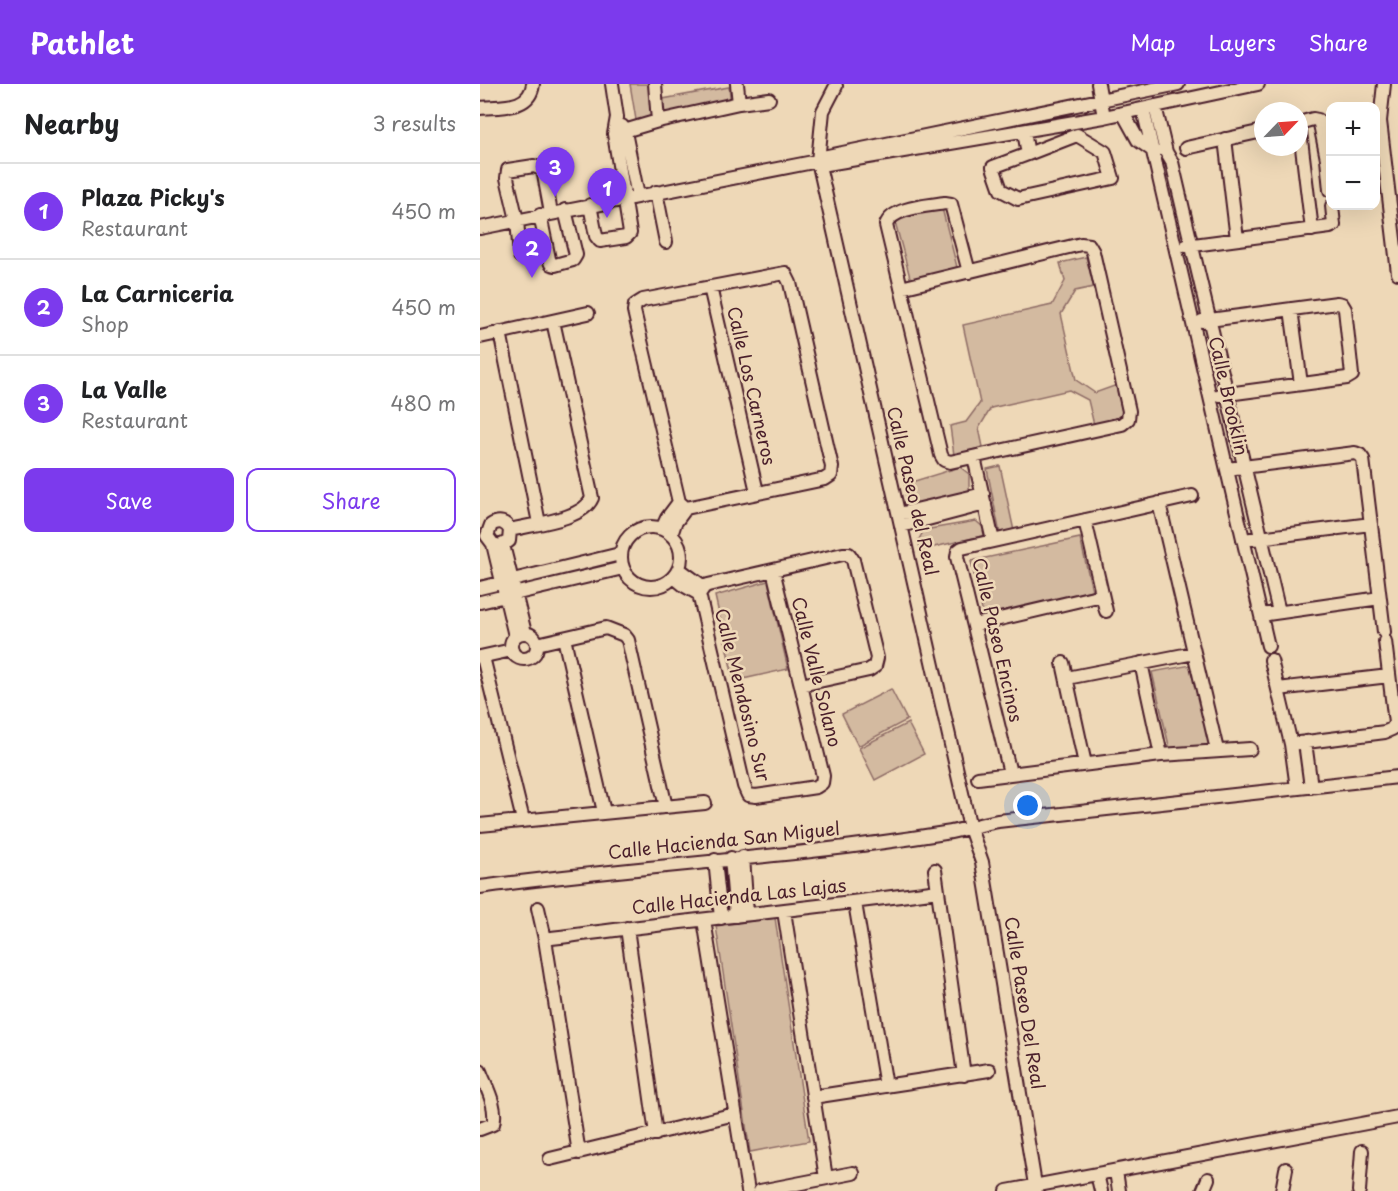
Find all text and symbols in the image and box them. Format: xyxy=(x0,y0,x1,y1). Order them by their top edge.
text: Pathlet xyxy=(30,21,134,64)
text: Map xyxy=(1131,26,1175,58)
text: Layers xyxy=(1208,26,1276,58)
text: Share xyxy=(1309,26,1368,58)
north arrow xyxy=(1254,102,1308,156)
map controls xyxy=(1326,102,1380,210)
button: + xyxy=(1326,102,1380,156)
text: Nearby xyxy=(24,104,119,143)
text: 3 results xyxy=(373,108,456,138)
pin: 3 xyxy=(536,147,574,197)
button: − xyxy=(1326,156,1380,210)
pin: 1 xyxy=(588,168,626,218)
text: Plaza Picky's xyxy=(81,180,225,213)
text: 1 xyxy=(39,196,48,226)
text: 450 m xyxy=(391,196,456,226)
text: Restaurant xyxy=(81,213,188,243)
pin: 2 xyxy=(512,228,552,278)
text: La Carniceria xyxy=(81,276,234,309)
text: 2 xyxy=(36,292,51,322)
text: 450 m xyxy=(391,292,456,322)
street label: Calle Los Carneros xyxy=(721,304,784,468)
text: Shop xyxy=(81,309,129,339)
street label: Calle Brooklin xyxy=(1203,333,1256,458)
text: La Valle xyxy=(81,372,167,405)
text: 3 xyxy=(37,388,50,418)
text: 480 m xyxy=(391,388,456,418)
street label: Calle Paseo del Real xyxy=(881,403,946,578)
text: Restaurant xyxy=(81,405,188,435)
button: Save xyxy=(24,468,234,532)
button: Share xyxy=(246,468,456,532)
street label: Calle Paseo Encinos xyxy=(966,555,1031,725)
street label: Calle Valle Solano xyxy=(786,594,849,750)
street label: Calle Mendosino Sur xyxy=(709,605,778,785)
your location xyxy=(1013,791,1042,820)
street label: Calle Hacienda San Miguel xyxy=(607,814,841,865)
street label: Calle Hacienda Las Lajas xyxy=(630,871,847,920)
street label: Calle Paseo Del Real xyxy=(998,914,1052,1091)

